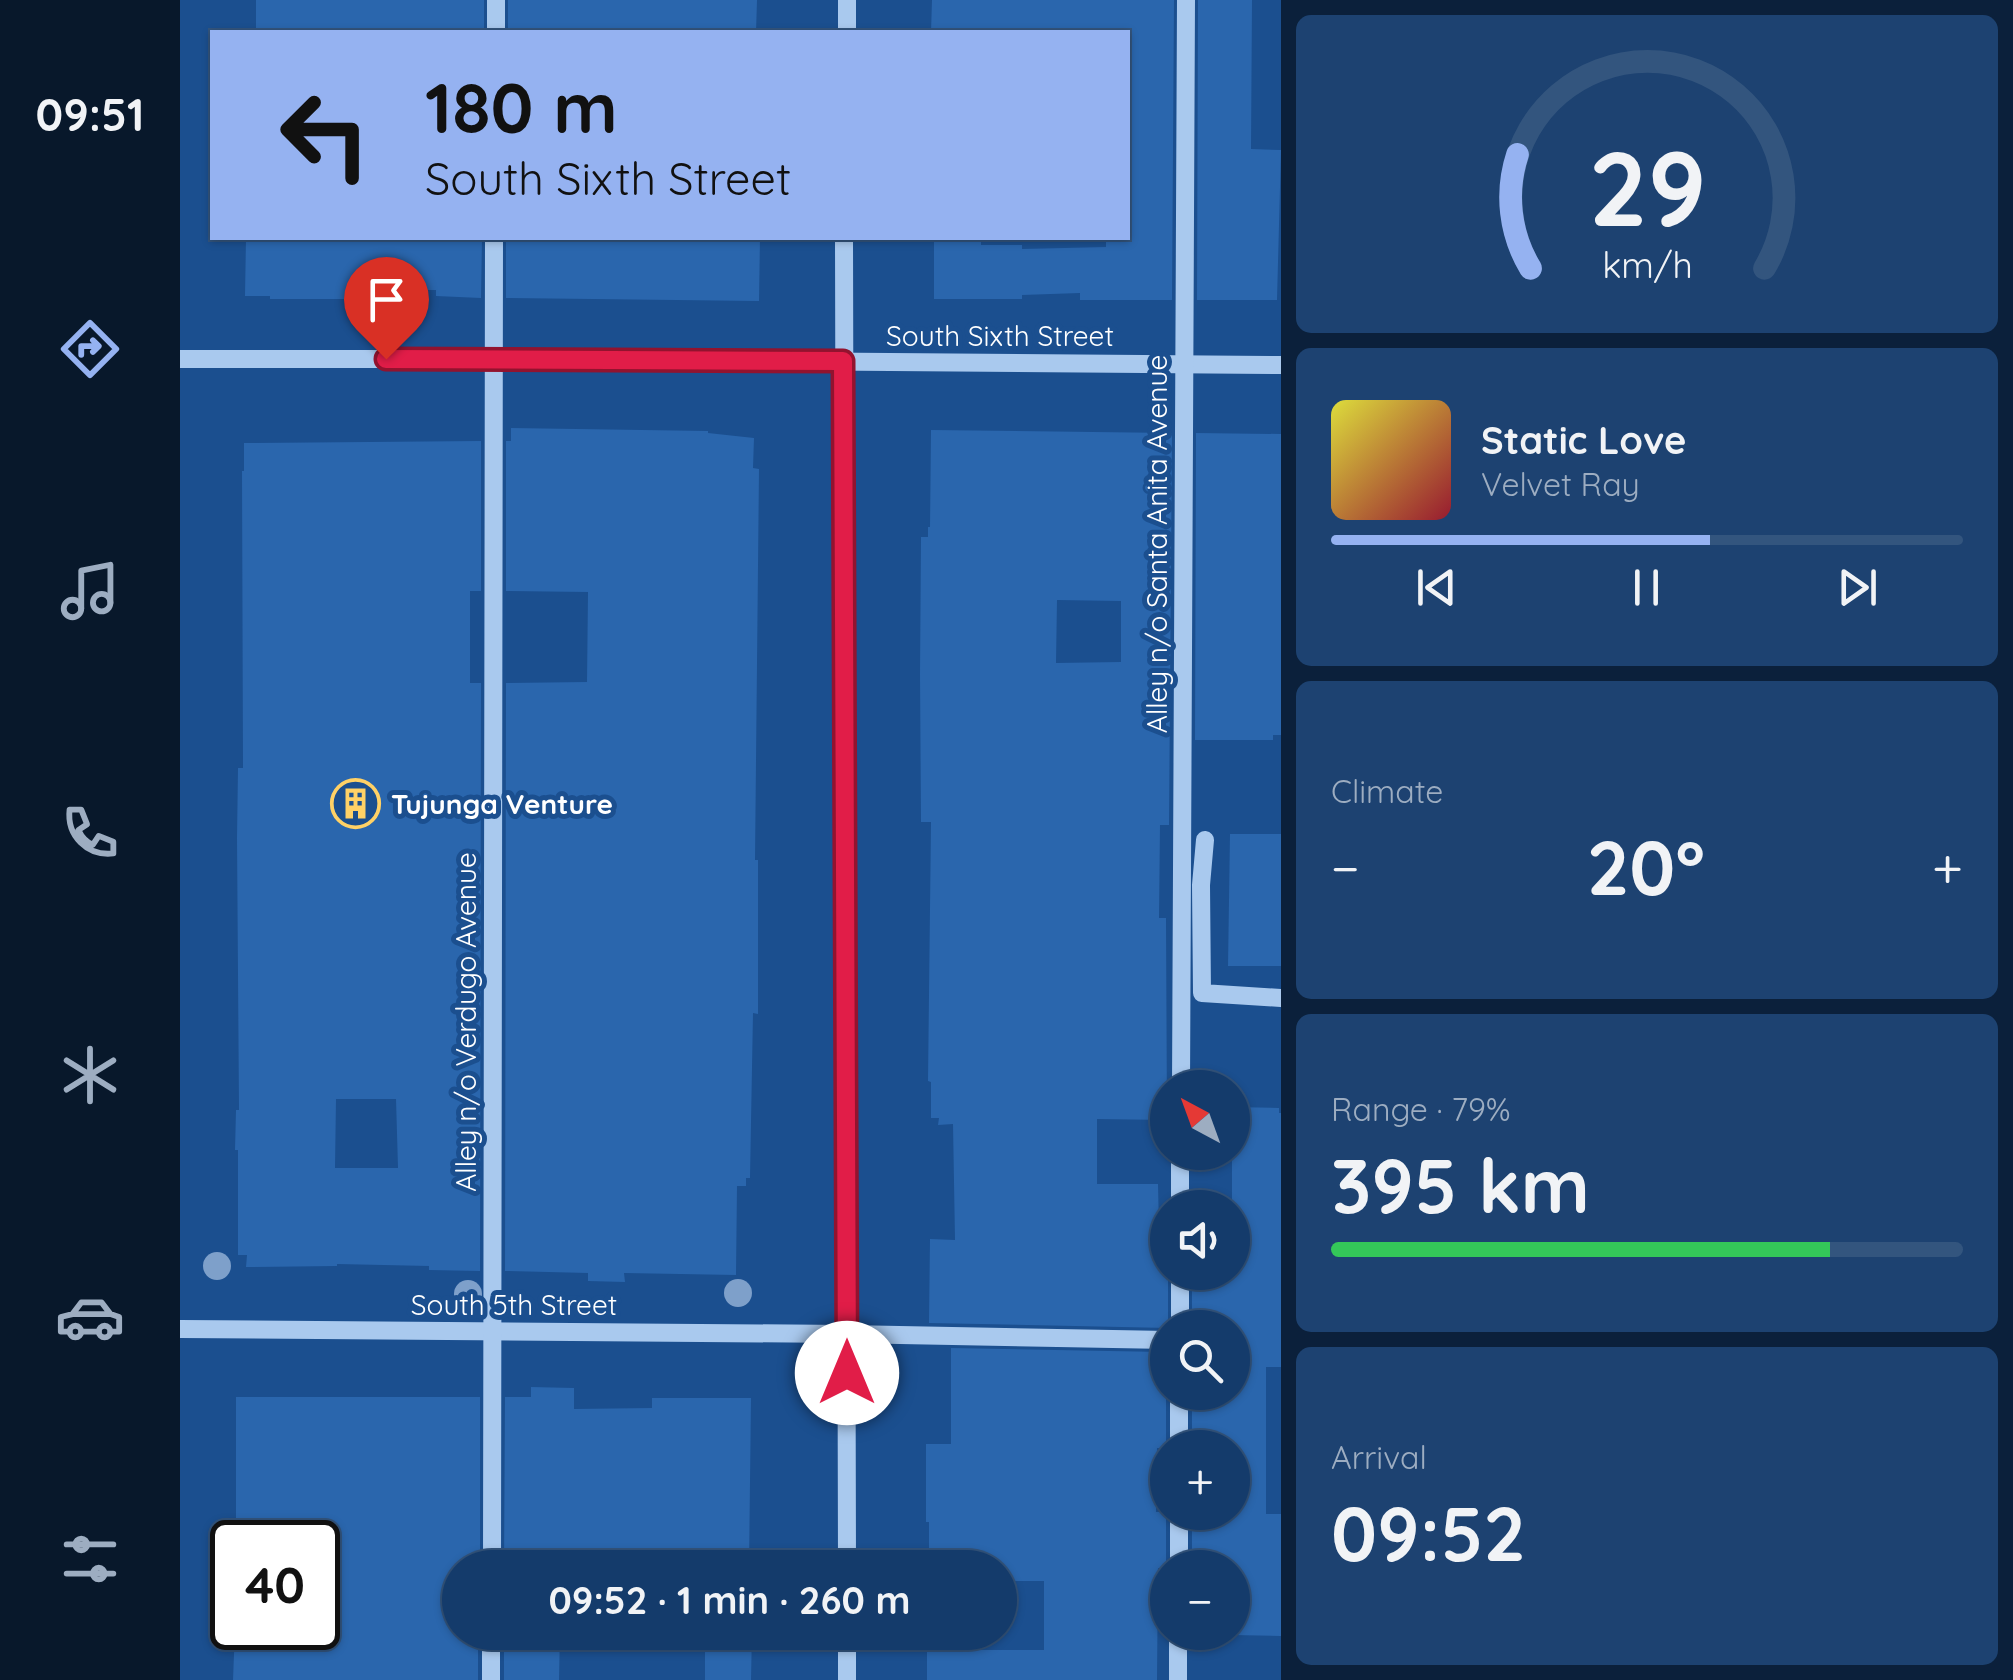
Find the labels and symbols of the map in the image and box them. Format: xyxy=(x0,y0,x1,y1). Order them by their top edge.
pin xyxy=(344,257,429,360)
street label: South Sixth Street xyxy=(886,318,1114,353)
street label: Alley n/o Santa Anita Avenue xyxy=(1139,355,1174,733)
building icon: Tujunga Venture xyxy=(330,777,382,829)
place label: Tujunga Venture xyxy=(391,786,613,821)
street label: Alley n/o Verdugo Avenue xyxy=(448,852,483,1192)
north arrow xyxy=(1150,1070,1250,1170)
street label: South 5th Street xyxy=(411,1287,617,1322)
position arrow xyxy=(795,1321,899,1425)
speed limit sign: 40 xyxy=(210,1520,340,1650)

